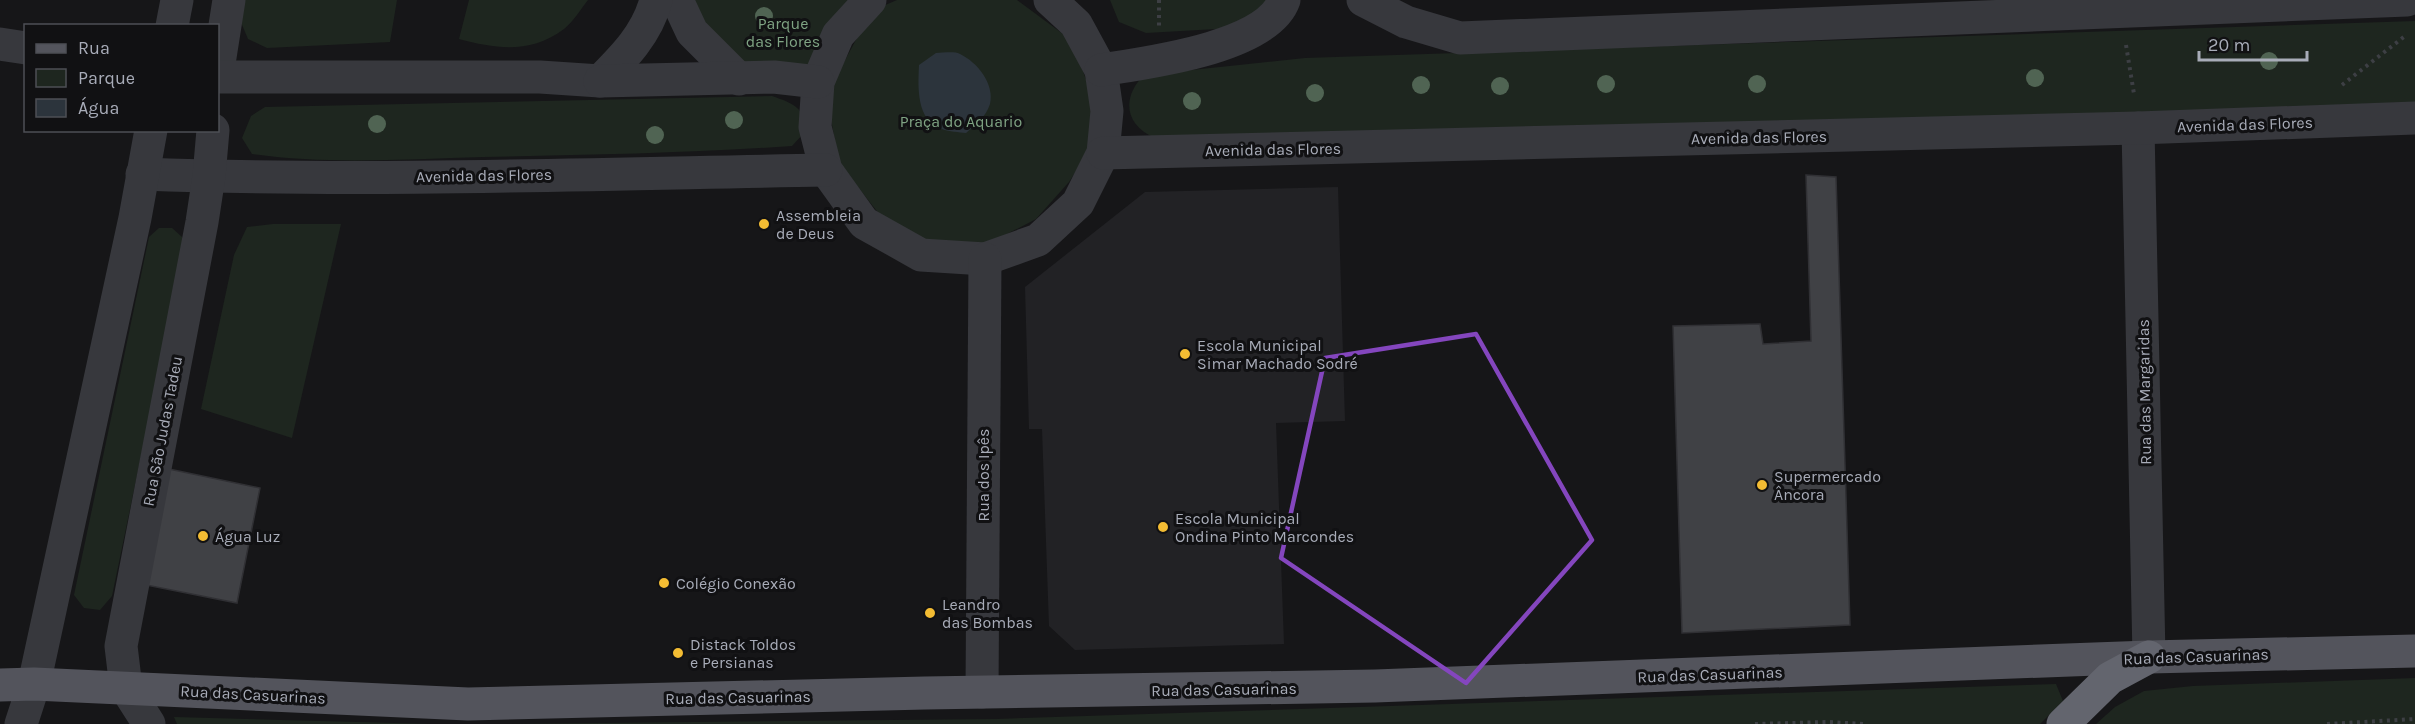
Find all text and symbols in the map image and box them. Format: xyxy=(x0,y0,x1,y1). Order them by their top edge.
park label: Parque das Flores xyxy=(746,14,820,51)
legend xyxy=(24,24,219,132)
scale bar xyxy=(2199,24,2307,62)
text: 20 m xyxy=(2208,34,2250,56)
text: Rua xyxy=(78,37,110,59)
text: Parque xyxy=(78,67,135,89)
text: Água xyxy=(78,96,119,119)
park label: Praça do Aquario xyxy=(900,112,1022,131)
street label: Avenida das Flores xyxy=(2177,113,2313,136)
street label: Avenida das Flores xyxy=(1691,127,1827,148)
street label: Avenida das Flores xyxy=(1205,139,1341,160)
street label: Avenida das Flores xyxy=(416,165,552,186)
place label: Assembleia de Deus xyxy=(776,206,861,243)
marker: Assembleia de Deus xyxy=(757,217,771,231)
street label: Rua das Margaridas xyxy=(2134,319,2155,465)
place label: Escola Municipal Simar Machado Sodré xyxy=(1197,336,1358,373)
marker: Escola Municipal Simar Machado Sodré xyxy=(1178,347,1192,361)
street label: Rua São Judas Tadeu xyxy=(139,354,186,508)
street label: Rua dos Ipês xyxy=(974,429,993,521)
place label: Supermercado Âncora xyxy=(1774,467,1881,504)
marker: Supermercado Âncora xyxy=(1755,478,1769,492)
place label: Escola Municipal Ondina Pinto Marcondes xyxy=(1175,509,1354,546)
marker: Escola Municipal Ondina Pinto Marcondes xyxy=(1156,520,1170,534)
place label: Água Luz xyxy=(215,527,280,546)
marker: Água Luz xyxy=(196,529,210,543)
place label: Colégio Conexão xyxy=(676,574,796,593)
marker: Colégio Conexão xyxy=(657,576,671,590)
place label: Leandro das Bombas xyxy=(942,595,1033,632)
marker: Leandro das Bombas xyxy=(923,606,937,620)
place label: Distack Toldos e Persianas xyxy=(690,635,796,672)
street label: Rua das Casuarinas xyxy=(2123,644,2269,669)
marker: Distack Toldos e Persianas xyxy=(671,646,685,660)
street label: Rua das Casuarinas xyxy=(1637,662,1783,687)
street label: Rua das Casuarinas xyxy=(1151,679,1297,700)
street label: Rua das Casuarinas xyxy=(180,681,326,708)
street label: Rua das Casuarinas xyxy=(665,687,811,708)

